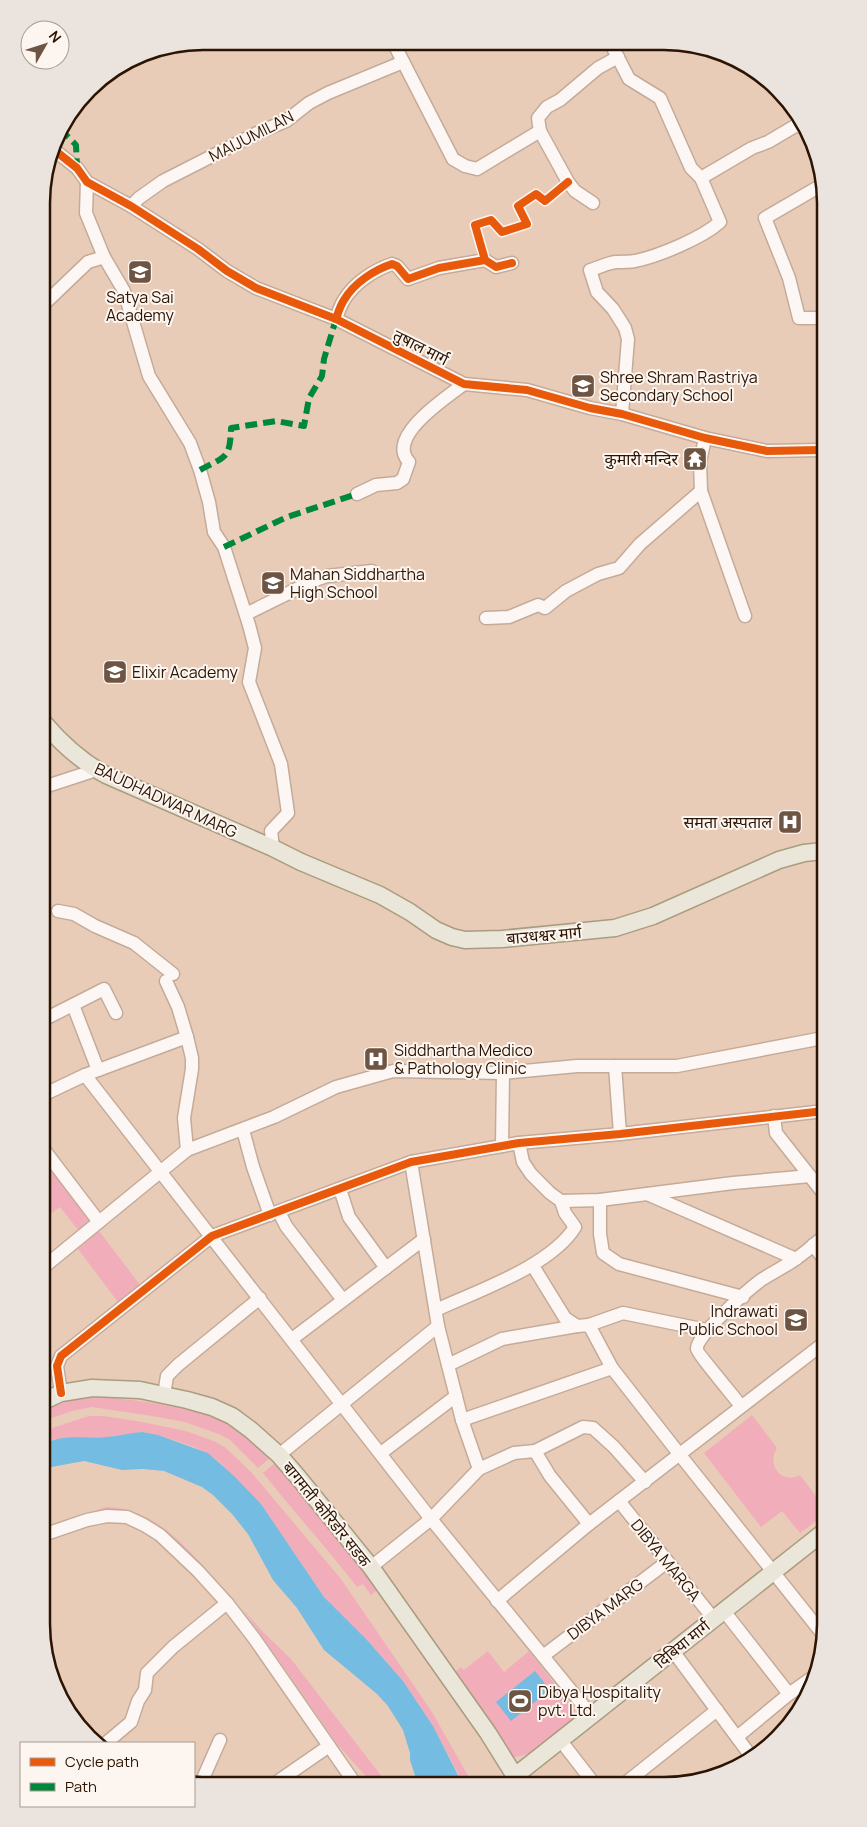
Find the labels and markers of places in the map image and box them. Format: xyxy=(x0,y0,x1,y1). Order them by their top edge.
school or university icon: Satya Sai Academy xyxy=(127,259,153,285)
place label: Satya Sai Academy xyxy=(106,286,175,326)
place label: Shree Shram Rastriya Secondary School xyxy=(600,366,758,406)
school or university icon: Shree Shram Rastriya Secondary School xyxy=(570,373,596,399)
temple icon: कुमारी मन्दिर xyxy=(682,446,708,472)
place label: कुमारी मन्दिर xyxy=(604,448,678,470)
place label: Mahan Siddhartha High School xyxy=(290,563,425,603)
school or university icon: Mahan Siddhartha High School xyxy=(260,570,286,596)
school or university icon: Elixir Academy xyxy=(102,659,128,685)
place label: Elixir Academy xyxy=(132,661,238,683)
hospital icon: समता अस्पताल xyxy=(777,809,803,835)
place label: समता अस्पताल xyxy=(684,811,773,833)
place label: Siddhartha Medico & Pathology Clinic xyxy=(394,1039,533,1079)
hospital icon: Siddhartha Medico & Pathology Clinic xyxy=(363,1046,389,1072)
place label: Indrawati Public School xyxy=(679,1300,778,1340)
school or university icon: Indrawati Public School xyxy=(783,1307,809,1333)
place label: Dibya Hospitality pvt. Ltd. xyxy=(538,1681,662,1721)
sports icon: Dibya Hospitality pvt. Ltd. xyxy=(507,1688,533,1714)

